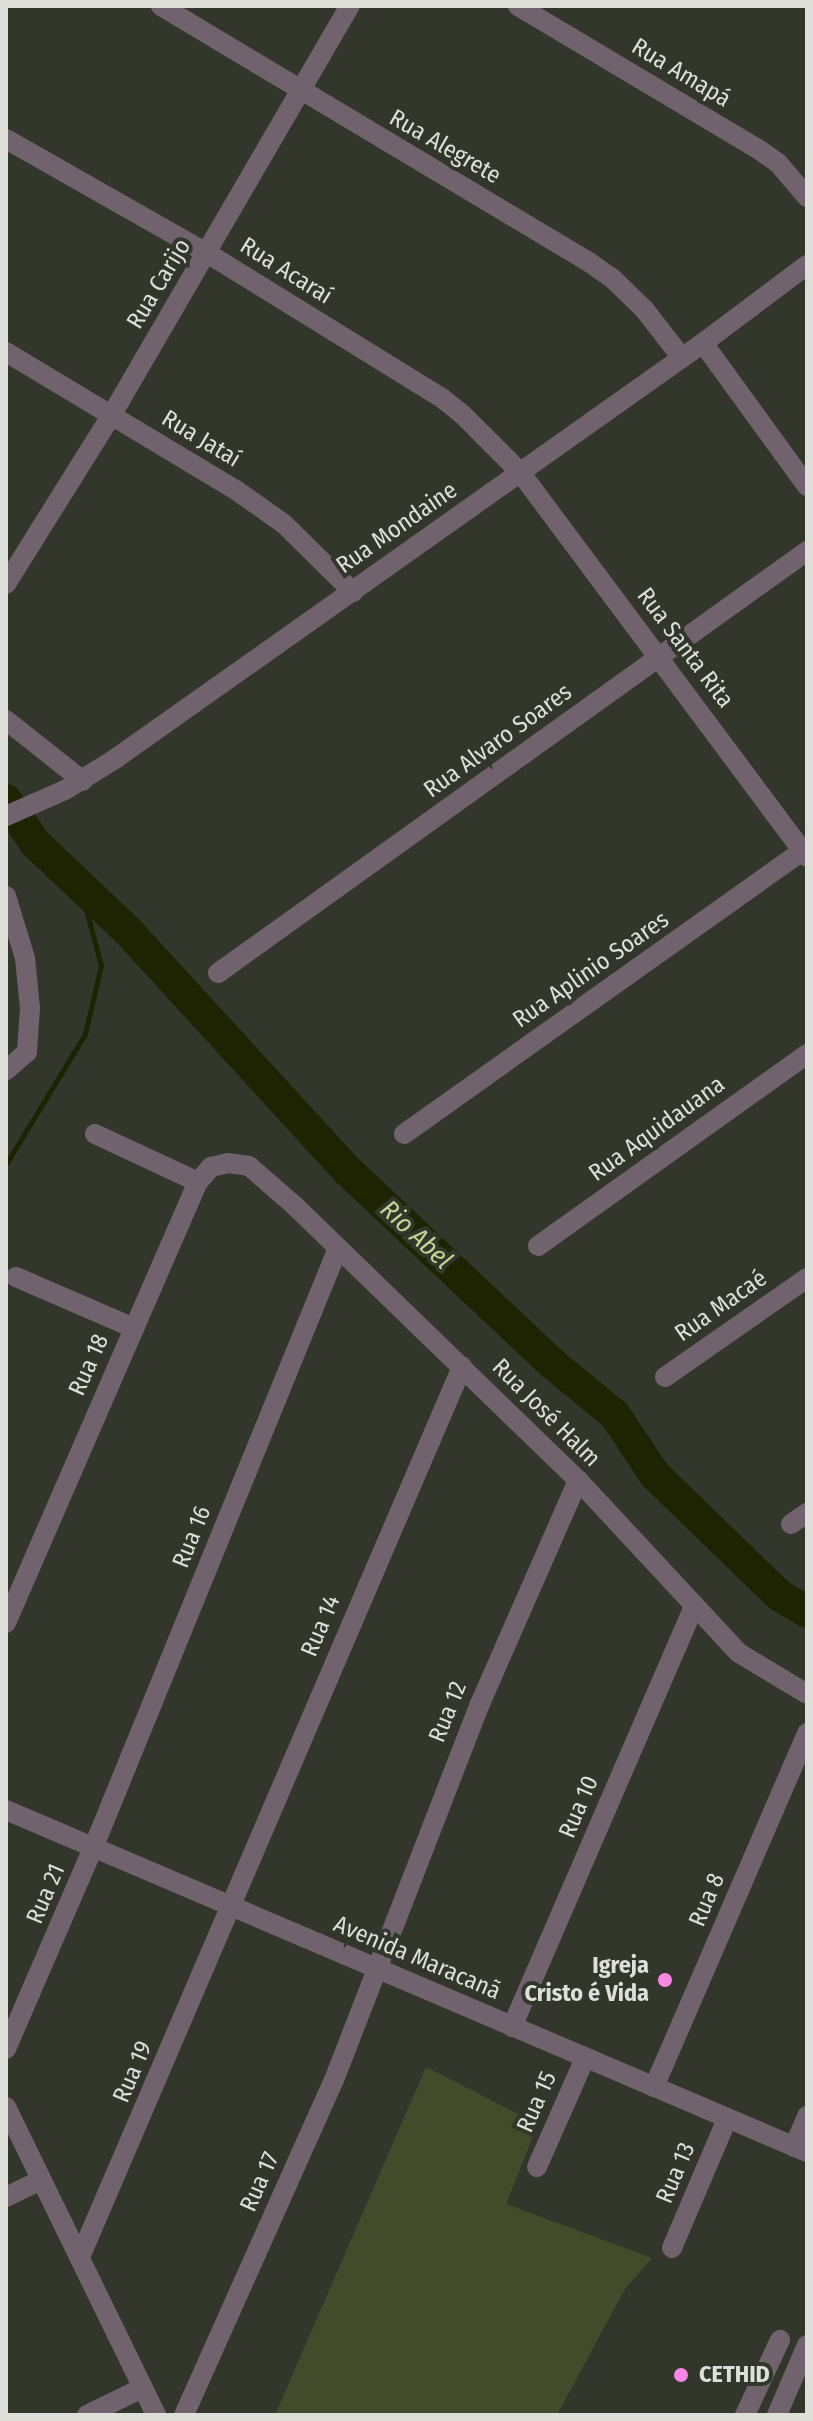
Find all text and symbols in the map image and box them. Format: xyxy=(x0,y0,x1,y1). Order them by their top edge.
street label: Rua Amapá xyxy=(626,32,736,114)
street label: Rua Alegrete xyxy=(384,104,506,190)
street label: Rua Acaraí xyxy=(235,232,337,310)
street label: Rua Carijo xyxy=(121,234,197,334)
street label: Rua Jataí xyxy=(156,404,246,474)
street label: Rua Mondaine xyxy=(331,476,463,580)
street label: Rua Santa Rita xyxy=(630,582,740,714)
street label: Rua Alvaro Soares xyxy=(418,678,578,804)
street label: Rua Aplinio Soares xyxy=(508,906,674,1034)
street label: Rua Aquidauana xyxy=(584,1070,730,1188)
water label: Rio Abel xyxy=(374,1194,458,1276)
street label: Rua Macaé xyxy=(670,1264,772,1348)
street label: Rua 18 xyxy=(63,1330,115,1400)
street label: Rua José Halm xyxy=(486,1353,606,1473)
street label: Rua 16 xyxy=(167,1502,217,1572)
street label: Rua 14 xyxy=(295,1591,347,1661)
street label: Rua 12 xyxy=(423,1677,473,1747)
street label: Rua 10 xyxy=(553,1772,605,1842)
street label: Rua 21 xyxy=(21,1860,71,1928)
street label: Rua 8 xyxy=(683,1869,731,1931)
street label: Avenida Maracanã xyxy=(329,1910,505,2006)
place label: Igreja Cristo é Vida xyxy=(524,1952,649,2008)
marker: Igreja Cristo é Vida xyxy=(656,1971,674,1989)
street label: Rua 19 xyxy=(107,2037,159,2107)
street label: Rua 15 xyxy=(511,2067,563,2137)
street label: Rua 13 xyxy=(650,2138,702,2208)
street label: Rua 17 xyxy=(234,2148,286,2216)
place label: CETHID xyxy=(699,2361,770,2389)
marker: CETHID xyxy=(670,2364,692,2386)

